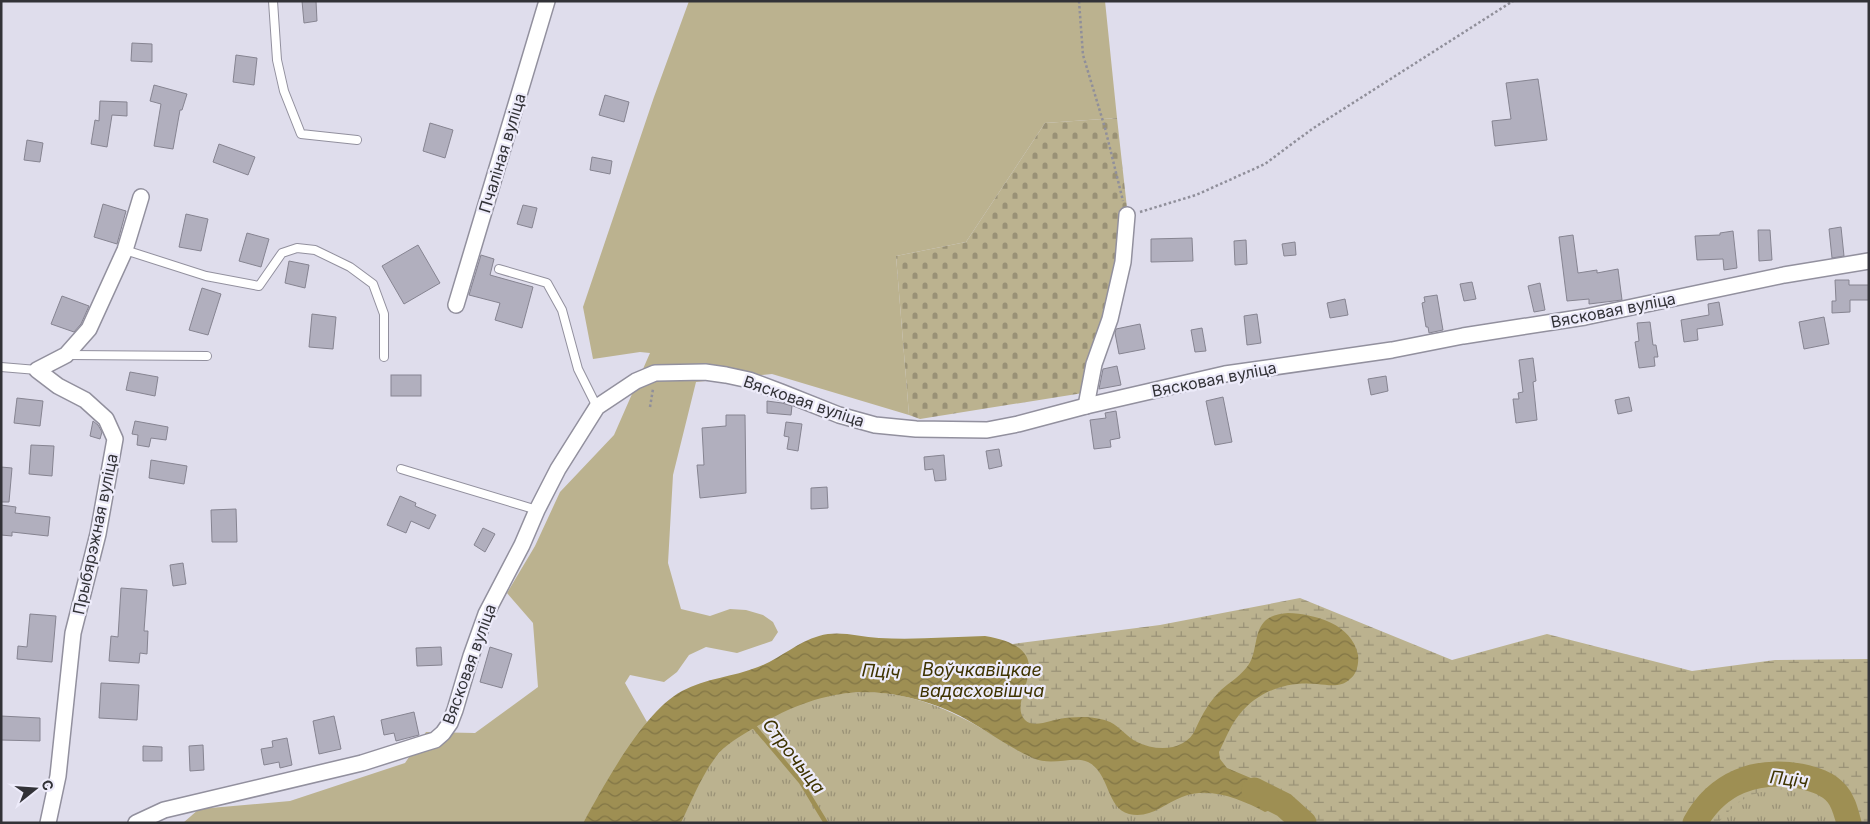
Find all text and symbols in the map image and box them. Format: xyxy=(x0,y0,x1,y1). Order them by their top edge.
street label: Пчаліная вуліца xyxy=(474,91,530,215)
street label: Вясковая вуліца xyxy=(1549,288,1677,332)
street label: Вясковая вуліца xyxy=(1150,357,1278,401)
street label: Вясковая вуліца xyxy=(741,371,867,431)
street label: Прыбярэжная вуліца xyxy=(68,452,122,616)
street label: Вясковая вуліца xyxy=(438,601,500,727)
water label: Пціч xyxy=(861,659,901,683)
water label: Воўчкавіцкае вадасховішча xyxy=(920,659,1044,701)
water label: Строчыца xyxy=(758,714,830,798)
north arrow xyxy=(10,764,60,814)
water label: Пціч xyxy=(1768,766,1810,792)
text: С xyxy=(38,778,58,792)

